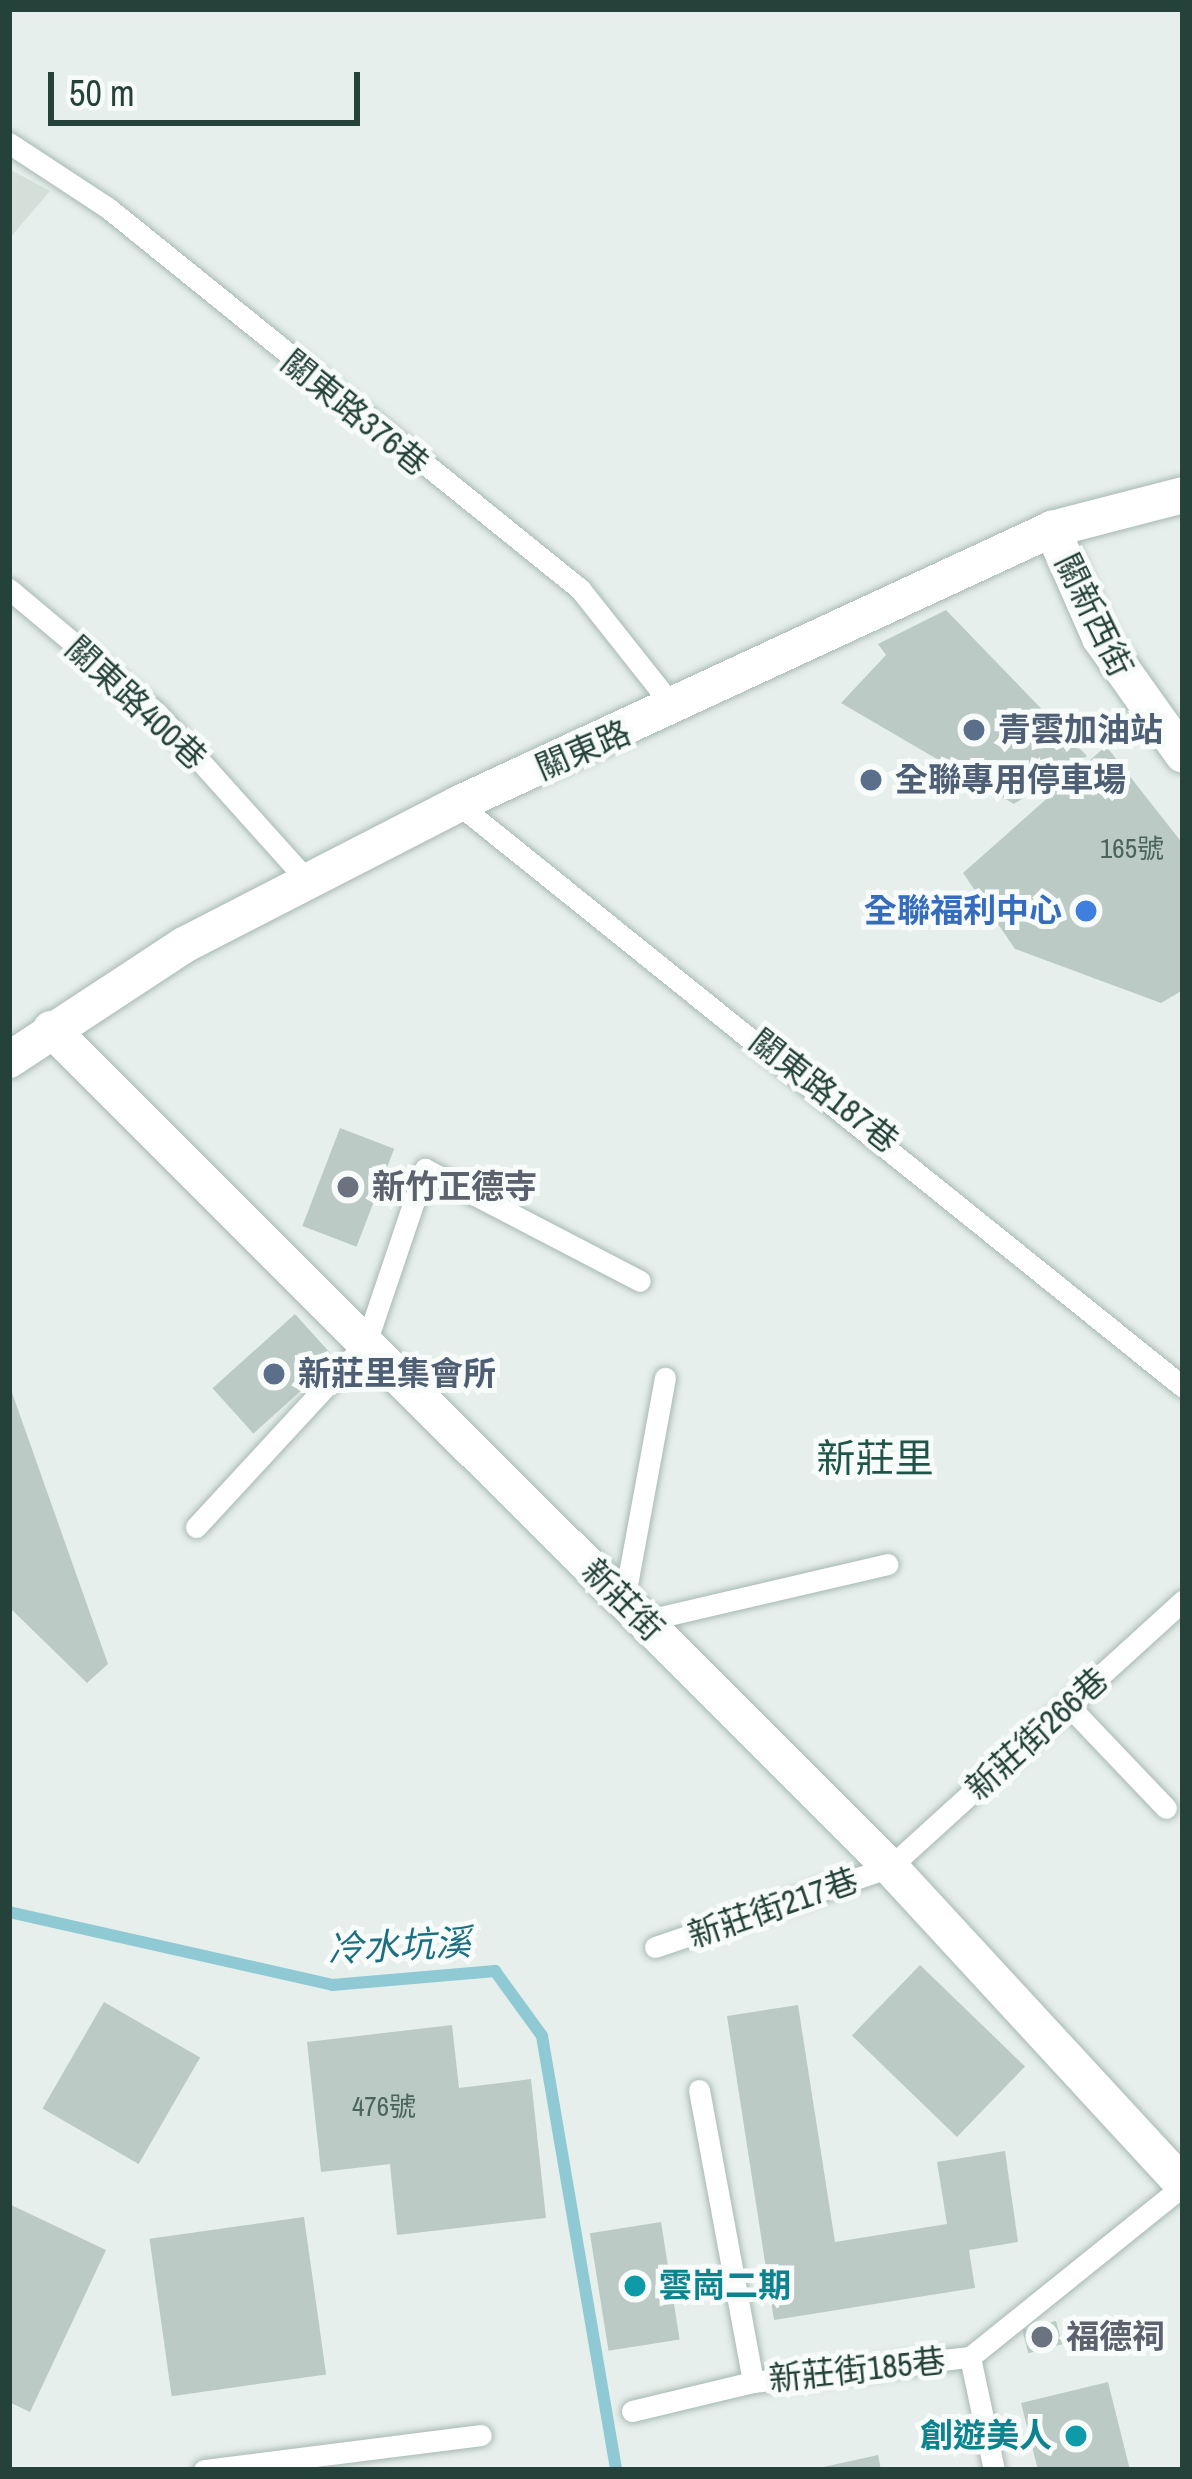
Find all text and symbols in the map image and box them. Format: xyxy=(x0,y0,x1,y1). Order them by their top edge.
scale bar xyxy=(54,48,366,122)
text: 50 m xyxy=(69,69,135,117)
street label: 關東路376巷 xyxy=(274,342,436,484)
street label: 關新西街 xyxy=(1047,547,1141,683)
street label: 關東路400巷 xyxy=(58,628,214,778)
place label: 青雲加油站 xyxy=(998,710,1163,750)
street label: 關東路 xyxy=(530,712,636,788)
marker: 青雲加油站 xyxy=(961,717,987,743)
place label: 全聯專用停車場 xyxy=(895,760,1126,800)
marker: 全聯專用停車場 xyxy=(858,767,884,793)
house number: 165號 xyxy=(1100,833,1164,865)
place label: 全聯福利中心 xyxy=(864,891,1062,931)
marker: 全聯福利中心 xyxy=(1073,898,1099,924)
street label: 關東路187巷 xyxy=(742,1021,906,1161)
place label: 新竹正德寺 xyxy=(372,1167,537,1207)
marker: 新竹正德寺 xyxy=(335,1174,361,1200)
place label: 新莊里集會所 xyxy=(298,1354,496,1394)
marker: 新莊里集會所 xyxy=(261,1361,287,1387)
district label: 新莊里 xyxy=(817,1435,933,1481)
street label: 新莊街 xyxy=(574,1551,672,1649)
street label: 新莊街266巷 xyxy=(958,1660,1116,1808)
street label: 新莊街217巷 xyxy=(683,1860,863,1956)
water label: 冷水坑溪 xyxy=(326,1921,472,1971)
house number: 476號 xyxy=(352,2091,416,2123)
place label: 雲崗二期 xyxy=(659,2266,791,2306)
marker: 雲崗二期 xyxy=(622,2273,648,2299)
place label: 福德祠 xyxy=(1066,2317,1165,2357)
marker: 福德祠 xyxy=(1029,2324,1055,2350)
street label: 新莊街185巷 xyxy=(767,2341,947,2399)
place label: 創遊美人 xyxy=(920,2416,1052,2456)
marker: 創遊美人 xyxy=(1063,2423,1089,2449)

